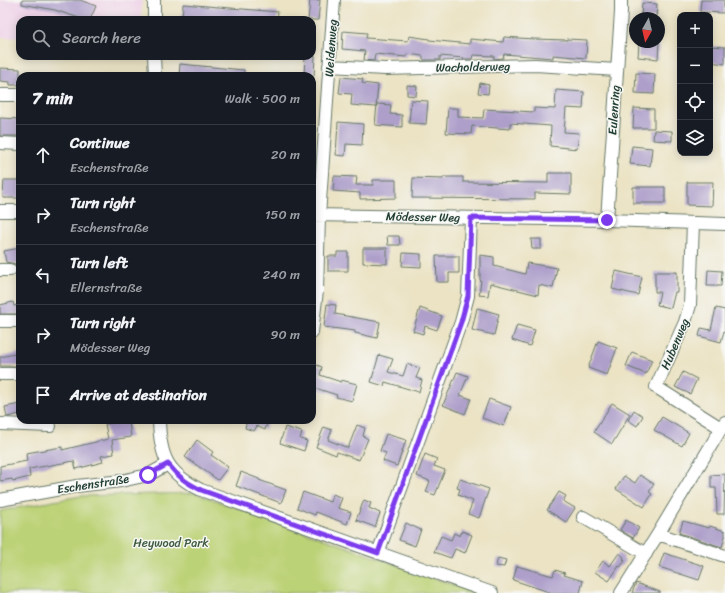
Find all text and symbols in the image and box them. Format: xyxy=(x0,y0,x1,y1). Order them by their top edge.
north arrow xyxy=(629,12,665,48)
map controls xyxy=(677,12,713,156)
button: + xyxy=(677,12,713,48)
search box xyxy=(16,16,316,60)
street label: Weidenweg xyxy=(318,18,344,78)
text: Search here xyxy=(62,25,141,51)
icon: search xyxy=(30,27,52,49)
button: − xyxy=(677,48,713,84)
street label: Wacholderweg xyxy=(436,55,510,79)
text: 7 min xyxy=(32,83,73,113)
street label: Eulenring xyxy=(601,84,627,136)
button: locate xyxy=(677,84,713,120)
text: Walk · 500 m xyxy=(225,87,300,110)
button: layers xyxy=(677,120,713,156)
text: Continue xyxy=(70,130,130,156)
text: 20 m xyxy=(271,143,300,166)
icon: ahead xyxy=(32,144,54,166)
text: Eschenstraße xyxy=(70,156,149,179)
text: Turn right xyxy=(70,190,135,216)
text: 150 m xyxy=(265,203,300,226)
icon: right xyxy=(32,204,54,226)
street label: Mödesser Weg xyxy=(386,205,460,229)
route end xyxy=(598,211,616,229)
text: Eschenstraße xyxy=(70,216,149,239)
text: Turn left xyxy=(70,250,128,276)
text: 240 m xyxy=(263,263,300,286)
icon: left xyxy=(32,264,54,286)
text: Ellernstraße xyxy=(70,276,142,299)
text: Turn right xyxy=(70,310,135,336)
street label: Hubenweg xyxy=(654,315,696,373)
text: 90 m xyxy=(270,323,300,346)
icon: right xyxy=(32,324,54,346)
text: Mödesser Weg xyxy=(70,336,150,359)
text: Arrive at destination xyxy=(70,382,207,408)
icon: arrive xyxy=(32,384,54,406)
route start xyxy=(139,466,157,484)
street label: Eschenstraße xyxy=(55,467,131,501)
park label: Heywood Park xyxy=(133,532,209,554)

